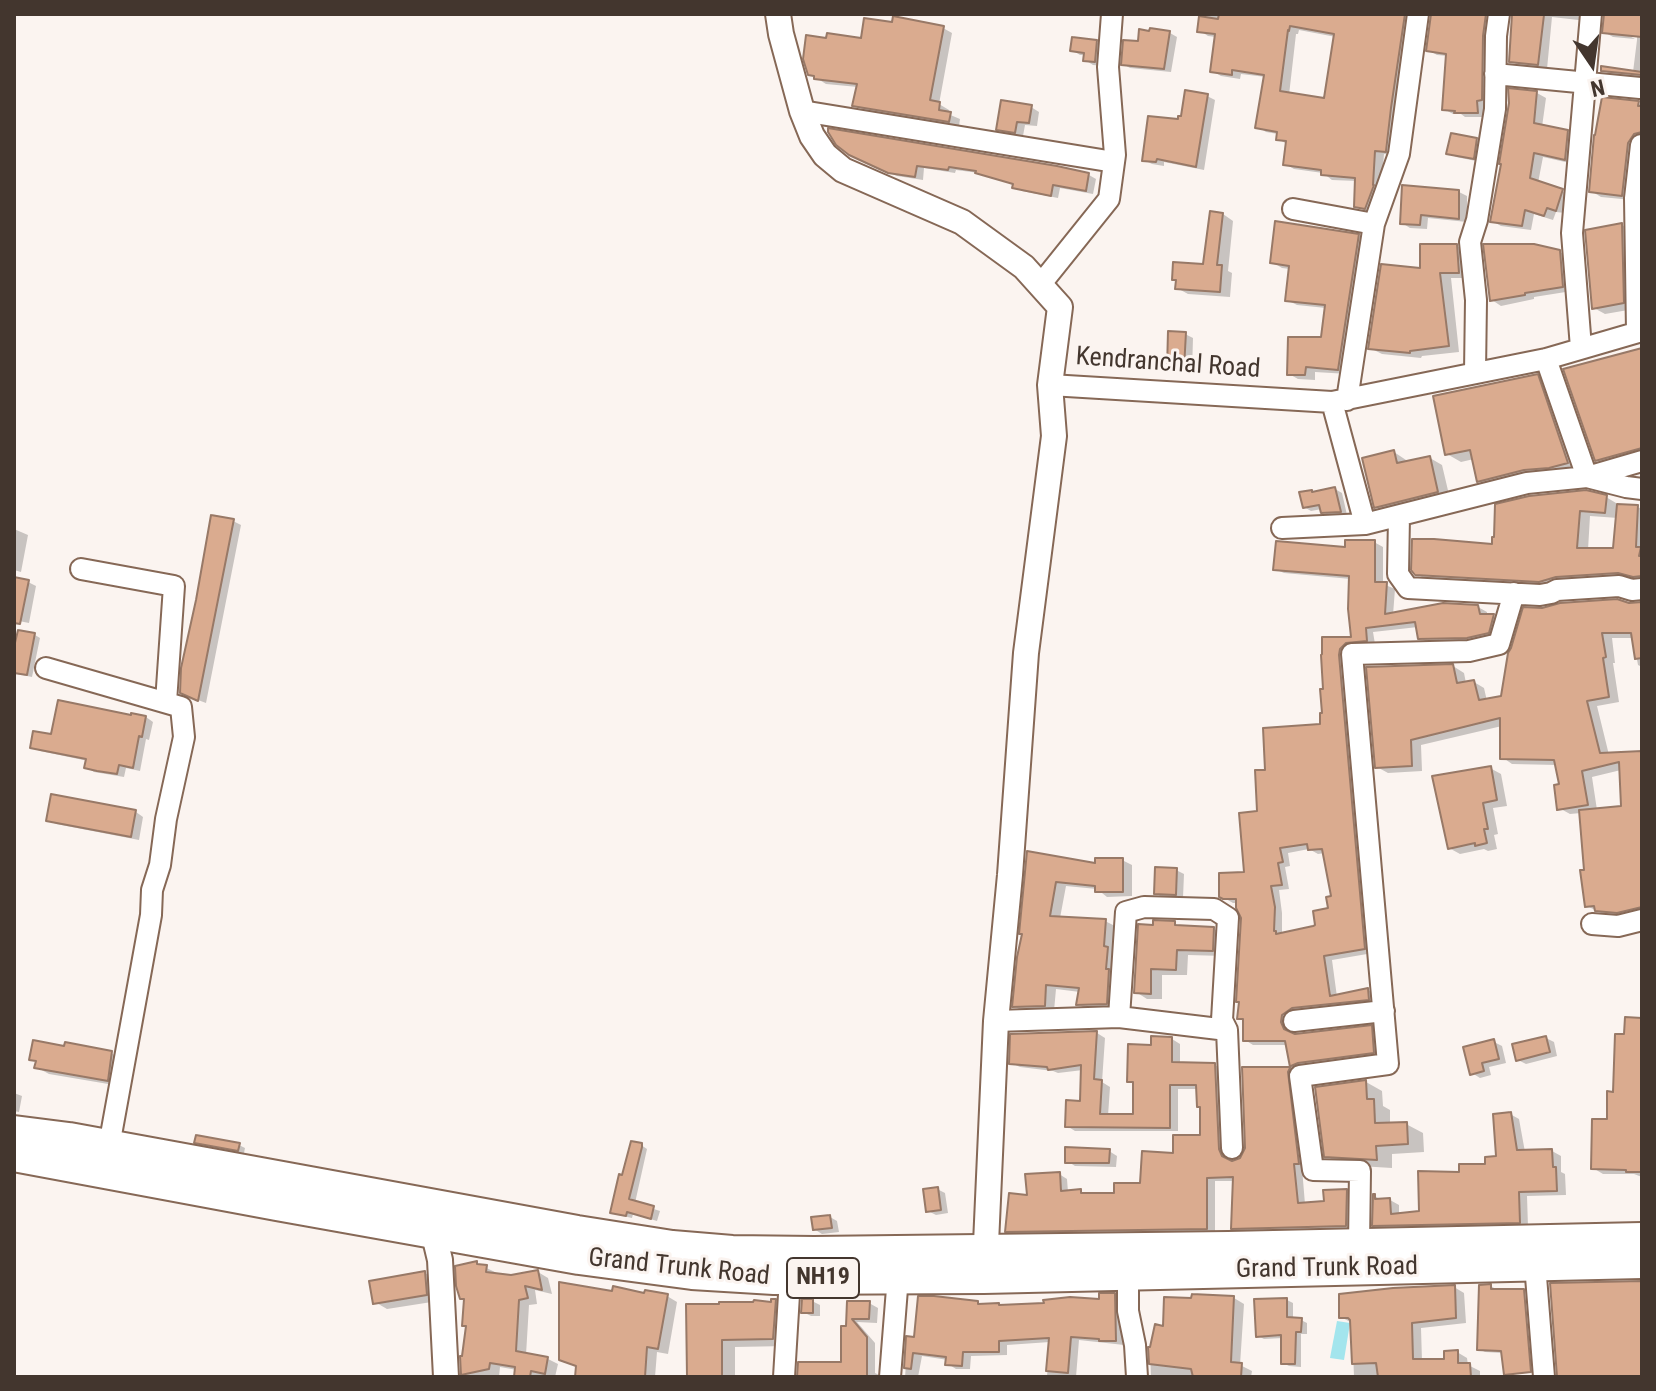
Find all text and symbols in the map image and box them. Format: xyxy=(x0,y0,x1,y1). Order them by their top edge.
north arrow xyxy=(1552,24,1632,104)
text: N xyxy=(1588,74,1607,102)
street label: Kendranchal Road xyxy=(1075,342,1261,386)
street label: Grand Trunk Road xyxy=(587,1243,771,1293)
street label: Grand Trunk Road xyxy=(1236,1252,1418,1286)
road number: NH19 xyxy=(787,1258,859,1298)

